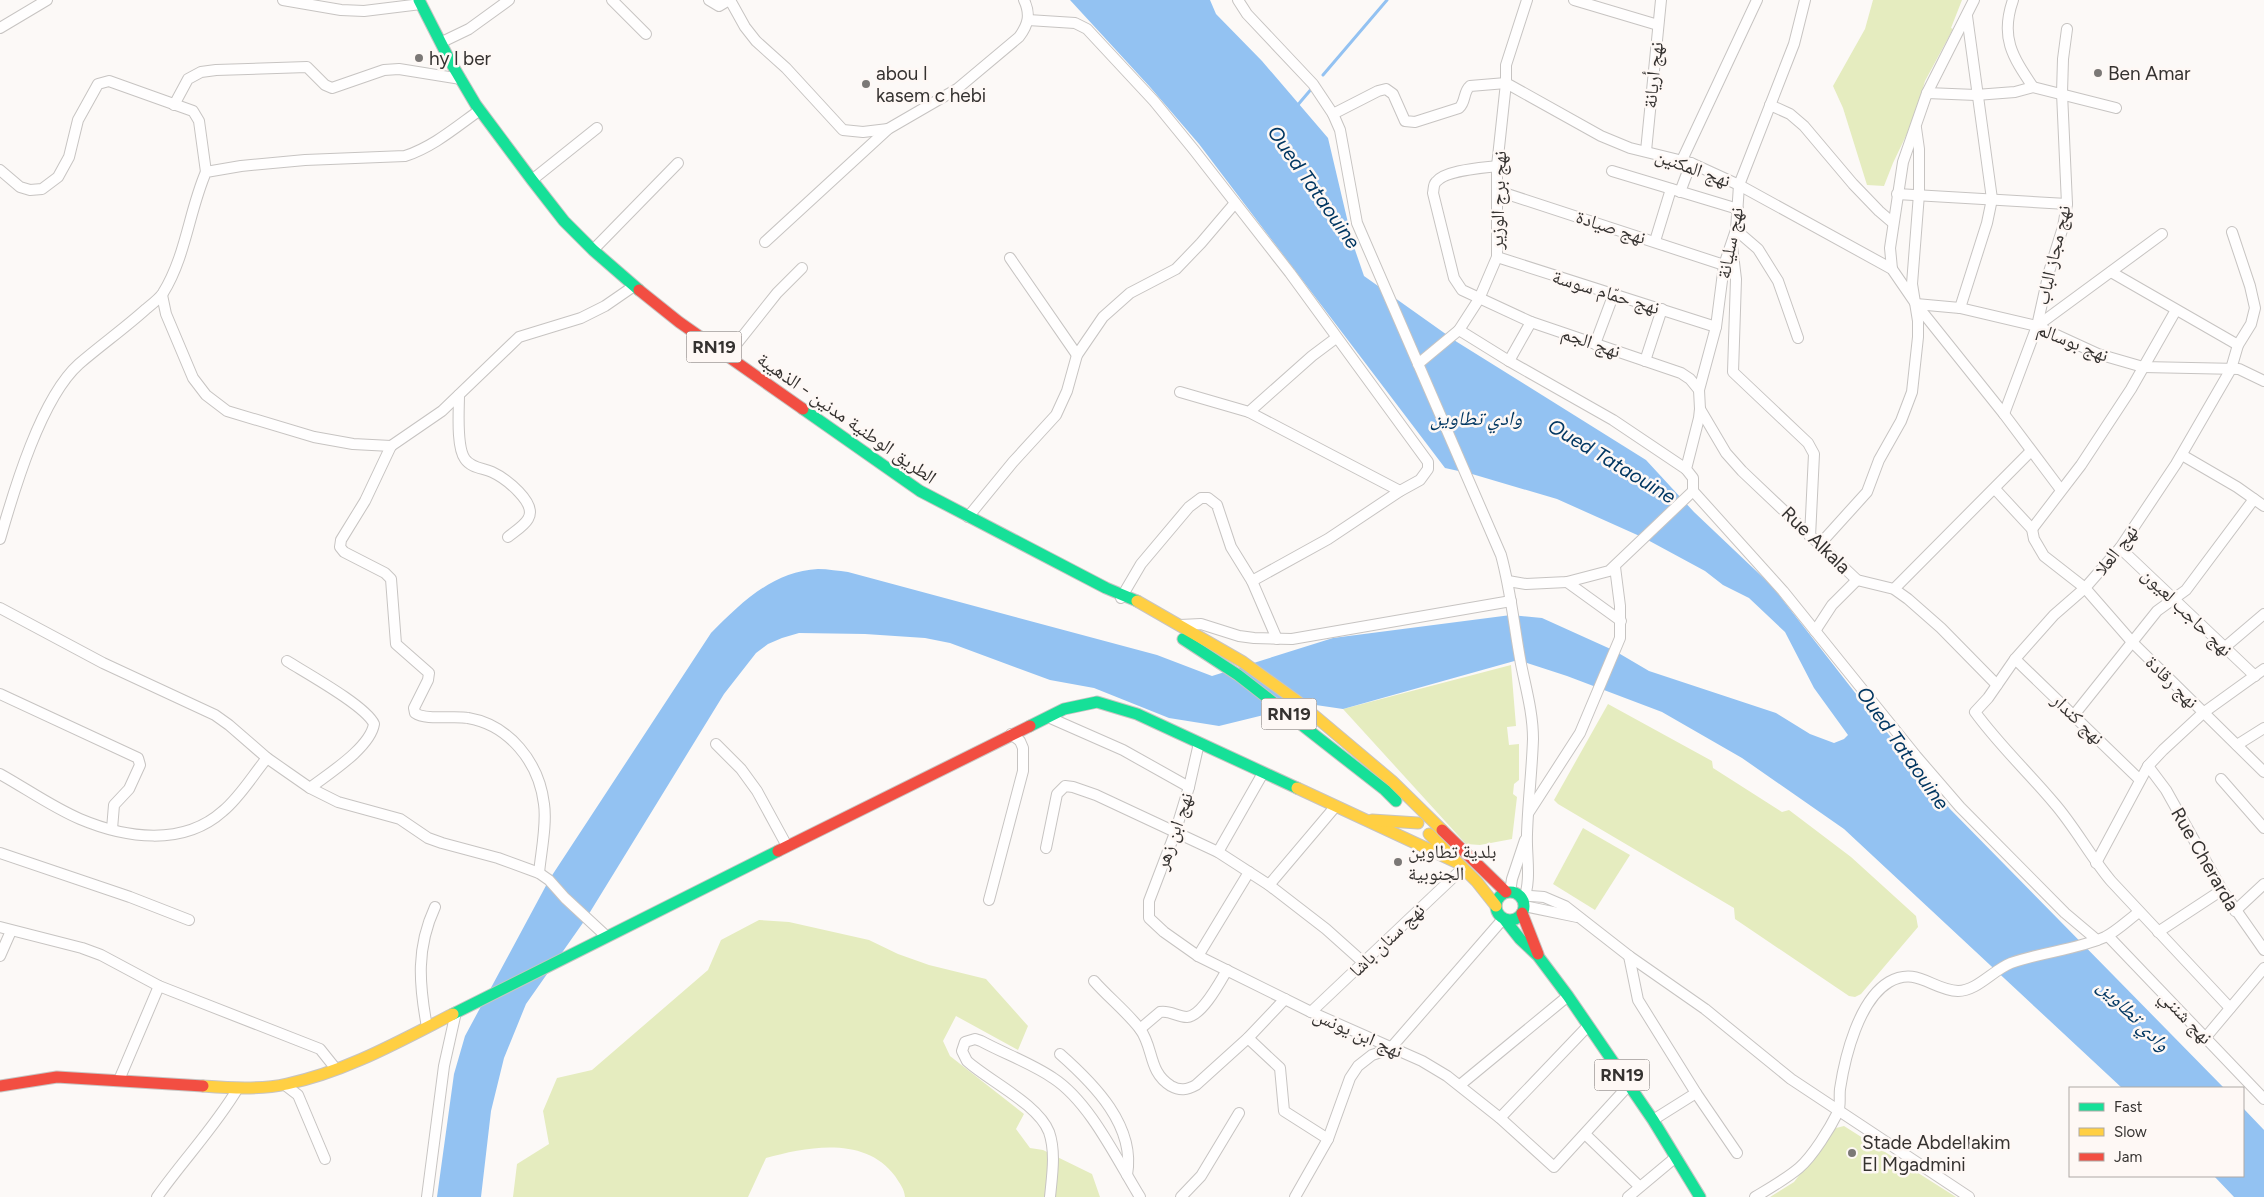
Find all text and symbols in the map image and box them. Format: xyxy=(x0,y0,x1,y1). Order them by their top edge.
street label: نهج أريانة xyxy=(1638,41,1669,110)
place label: hy l ber xyxy=(429,47,492,70)
marker: hy l ber xyxy=(413,52,425,64)
place label: abou l kasem c hebi xyxy=(876,62,986,107)
place label: Ben Amar xyxy=(2108,62,2191,85)
marker: Ben Amar xyxy=(2092,67,2104,79)
marker: abou l kasem c hebi xyxy=(860,78,872,90)
water label: Oued Tataouine xyxy=(1263,121,1365,253)
street label: نهج المكنين xyxy=(1652,144,1734,193)
street label: نهج برج الوزير xyxy=(1485,150,1512,251)
street label: نهج مجاز الباب xyxy=(2030,203,2077,307)
street label: نهج صيادة xyxy=(1573,205,1649,250)
street label: نهج سليانة xyxy=(1712,205,1749,281)
street label: نهج حمّام سوسة xyxy=(1549,265,1662,321)
street label: نهج بوسالم xyxy=(2033,317,2112,368)
street label: نهج الجم xyxy=(1558,321,1624,364)
road number: RN19 xyxy=(686,332,742,362)
street label: الطريق الوطنية مدنين - الذهيبة xyxy=(753,347,941,489)
water label: وادي تطاوين xyxy=(1430,406,1522,434)
water label: Oued Tataouine xyxy=(1544,413,1680,509)
street label: Rue Alkala xyxy=(1777,501,1855,579)
street label: نهج العلا xyxy=(2089,520,2144,580)
street label: نهج حاجب لعيون xyxy=(2136,563,2237,662)
street label: نهج رقادة xyxy=(2140,651,2203,714)
water label: Oued Tataouine xyxy=(1852,682,1954,814)
street label: نهج كندار xyxy=(2046,688,2109,750)
road number: RN19 xyxy=(1262,699,1316,730)
street label: نهج ابن زهر xyxy=(1150,789,1199,874)
street label: Rue Cherarda xyxy=(2166,803,2244,915)
place label: بلدية تطاوين الجنوبية xyxy=(1408,840,1496,885)
marker: بلدية تطاوين الجنوبية xyxy=(1392,856,1404,868)
street label: نهج سنان باشا xyxy=(1345,898,1430,982)
water label: وادي تطاوين xyxy=(2090,974,2175,1059)
street label: نهج شنني xyxy=(2152,985,2217,1052)
street label: نهج ابن يونس xyxy=(1309,1003,1406,1064)
road number: RN19 xyxy=(1594,1060,1650,1090)
legend xyxy=(2069,1087,2244,1177)
text: Fast xyxy=(2114,1098,2143,1116)
text: Slow xyxy=(2114,1123,2147,1141)
place label: Stade Abdelاakim El Mgadmini xyxy=(1862,1131,2010,1176)
marker: Stade Abdelاakim El Mgadmini xyxy=(1846,1147,1858,1159)
text: Jam xyxy=(2114,1148,2142,1166)

